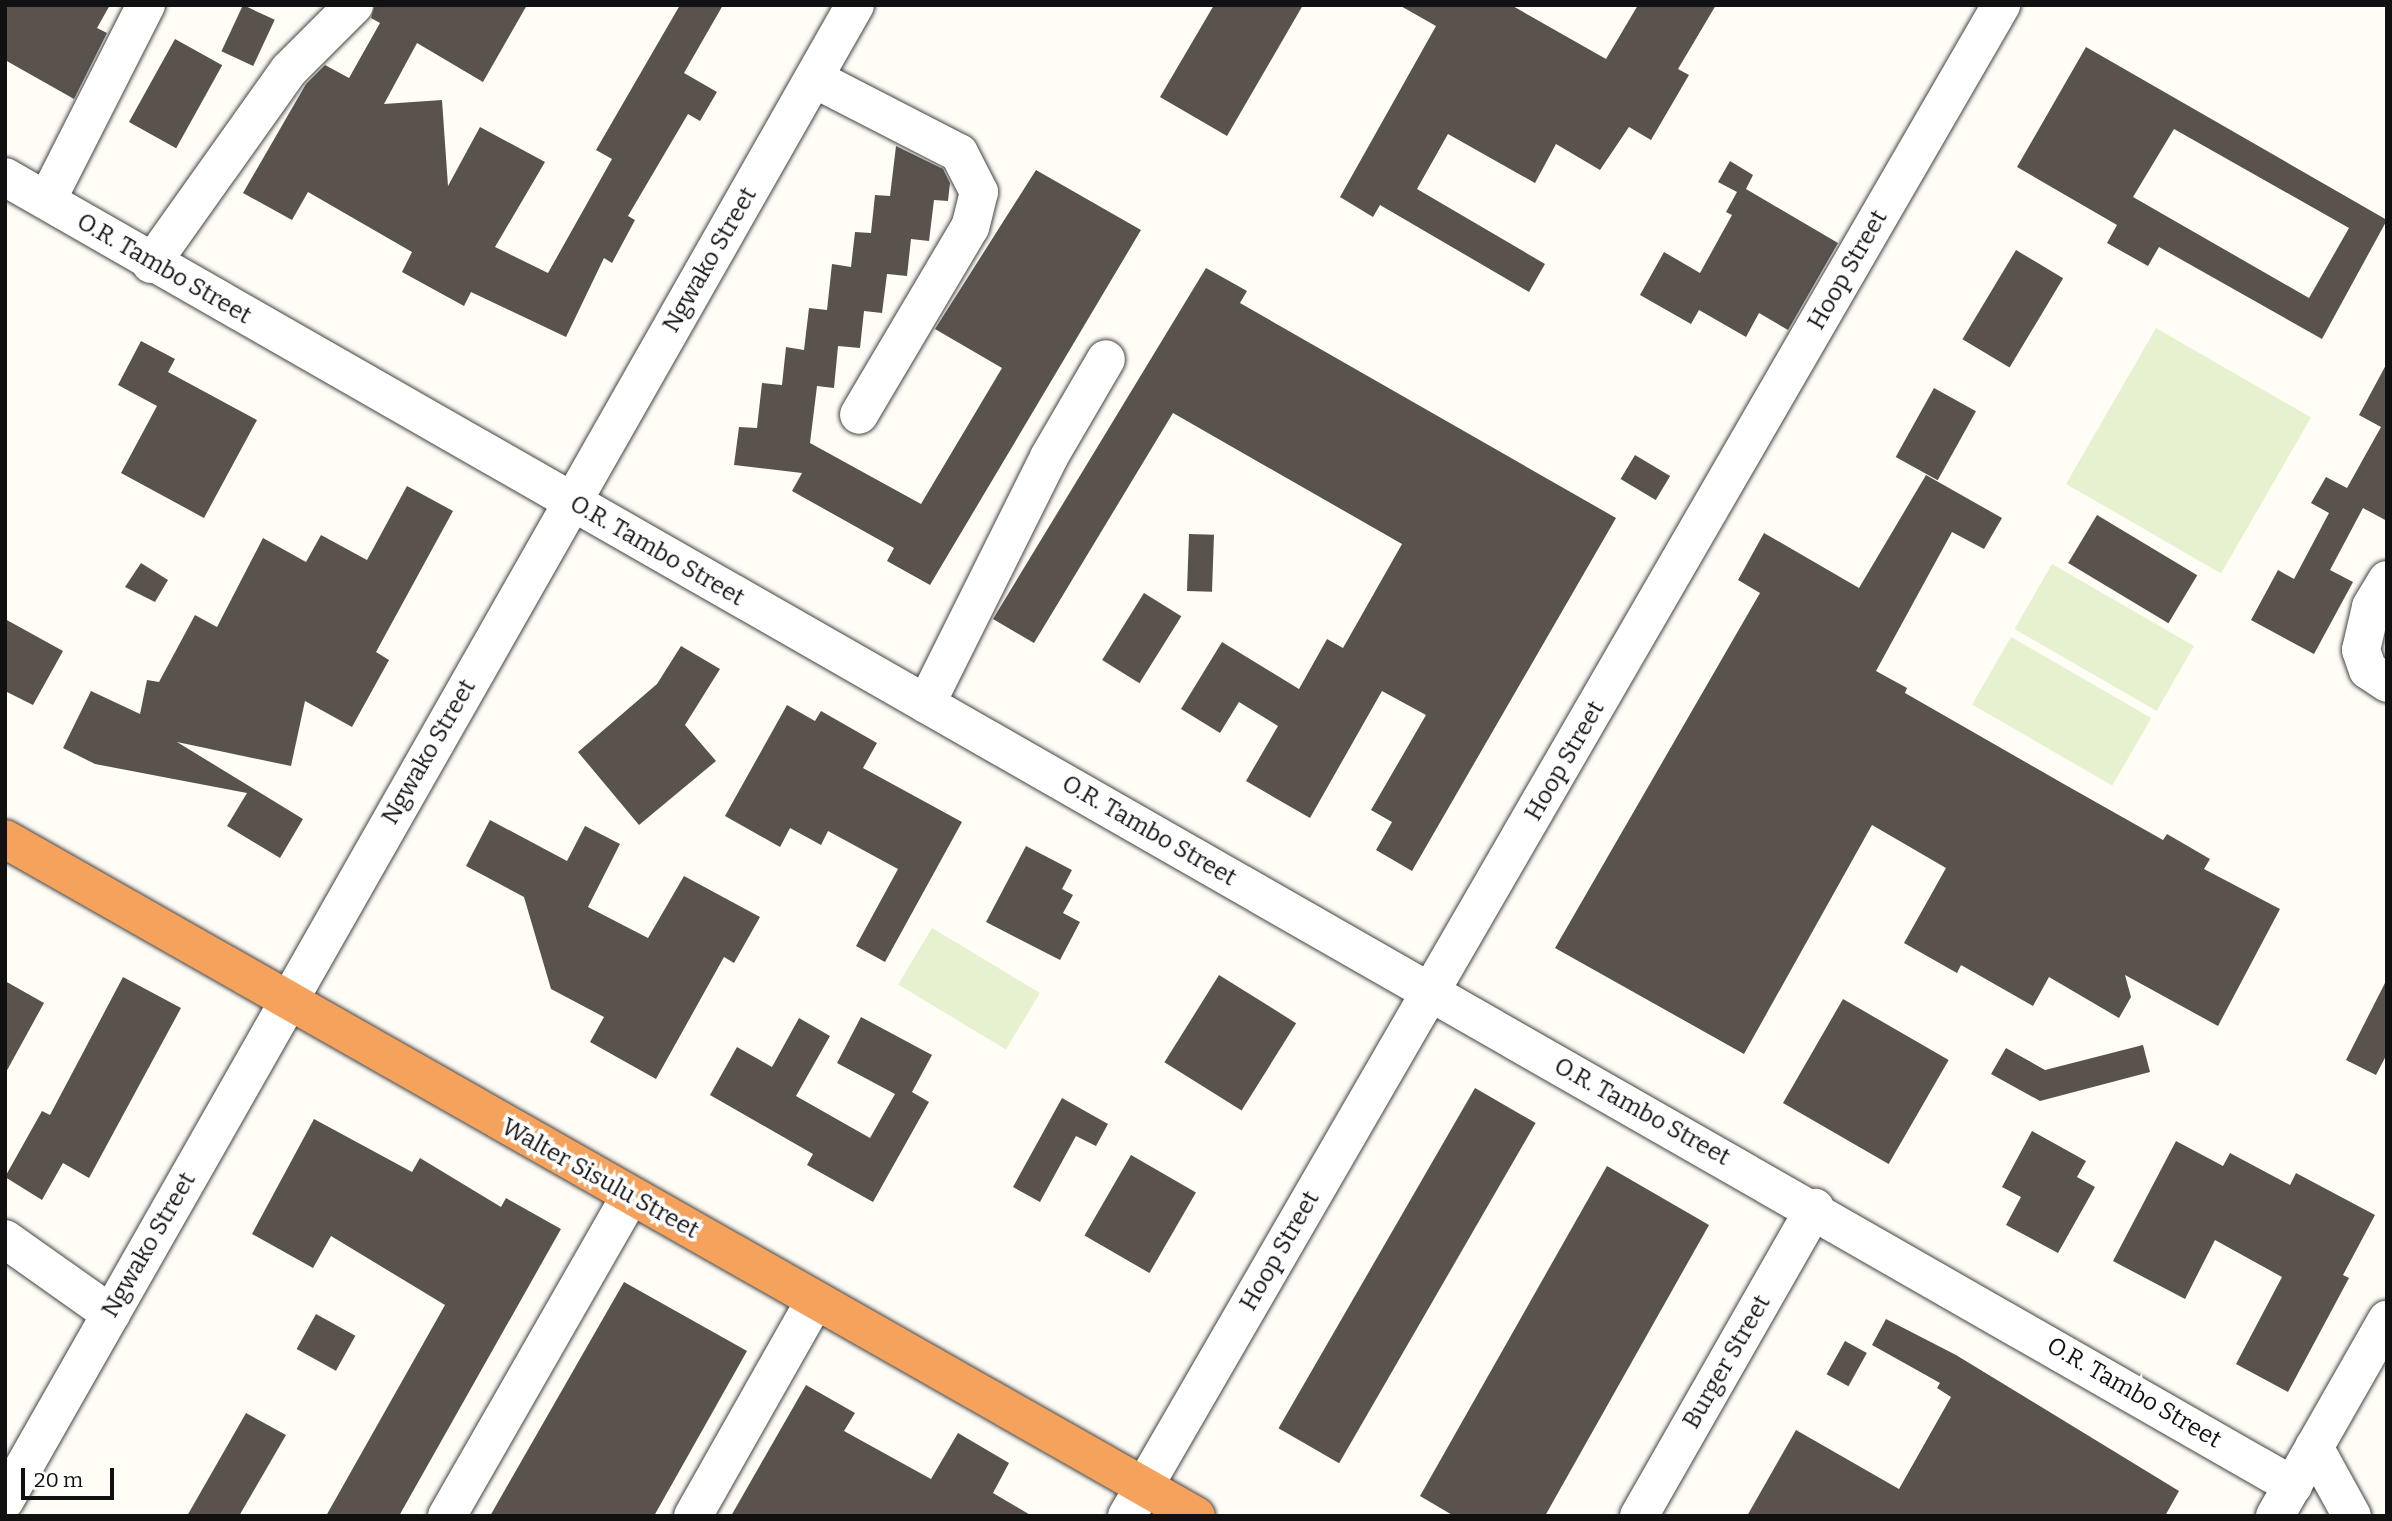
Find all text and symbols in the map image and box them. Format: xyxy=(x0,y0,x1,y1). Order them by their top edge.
street label: Ngwako Street xyxy=(657,182,763,338)
street label: Hoop Street xyxy=(1802,205,1894,335)
street label: O.R. Tambo Street xyxy=(72,207,256,331)
street label: O.R. Tambo Street xyxy=(565,489,749,613)
street label: Ngwako Street xyxy=(376,674,482,830)
street label: Hoop Street xyxy=(1519,696,1611,826)
street label: O.R. Tambo Street xyxy=(1057,769,1241,893)
street label: O.R. Tambo Street xyxy=(1549,1052,1735,1172)
street label: Walter Sisulu Street xyxy=(496,1113,704,1245)
street label: Ngwako Street xyxy=(96,1167,202,1323)
street label: Hoop Street xyxy=(1234,1186,1326,1316)
street label: Burger Street xyxy=(1677,1290,1777,1434)
street label: O.R. Tambo Street xyxy=(2042,1331,2226,1455)
scale bar xyxy=(24,1454,117,1498)
text: 20 m xyxy=(34,1467,83,1493)

